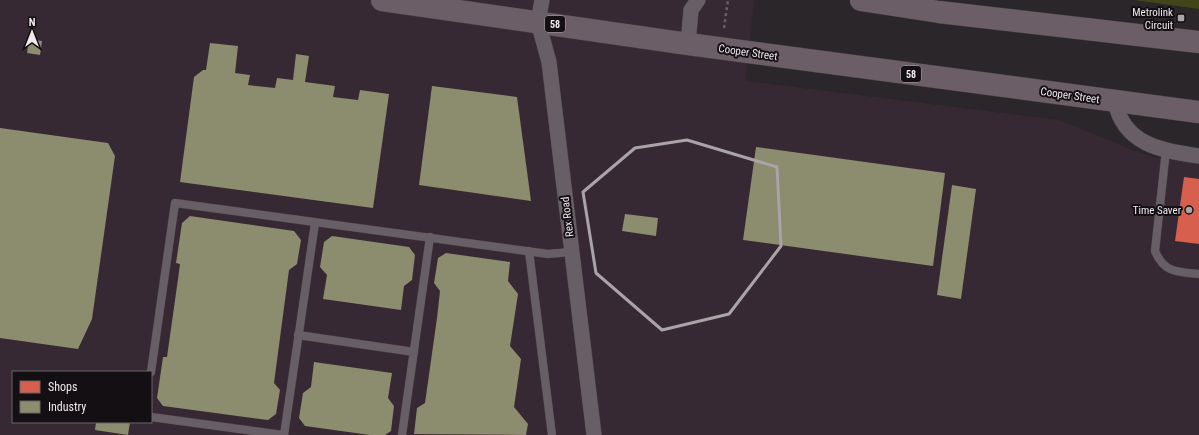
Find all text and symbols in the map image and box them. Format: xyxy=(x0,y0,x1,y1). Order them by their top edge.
place label: Metrolink Circuit xyxy=(1132,6,1173,32)
north arrow xyxy=(12,12,52,52)
marker: Metrolink Circuit xyxy=(1176,13,1186,23)
text: N xyxy=(29,16,36,29)
road number: 58 xyxy=(545,16,565,32)
street label: Cooper Street xyxy=(718,42,778,63)
road number: 58 xyxy=(901,66,921,82)
street label: Cooper Street xyxy=(1040,85,1100,106)
street label: Rex Road xyxy=(559,196,576,238)
place label: Time Saver xyxy=(1133,204,1182,217)
marker: Time Saver xyxy=(1184,205,1194,215)
legend xyxy=(12,371,152,423)
text: Shops xyxy=(48,380,77,394)
text: Industry xyxy=(48,400,86,414)

